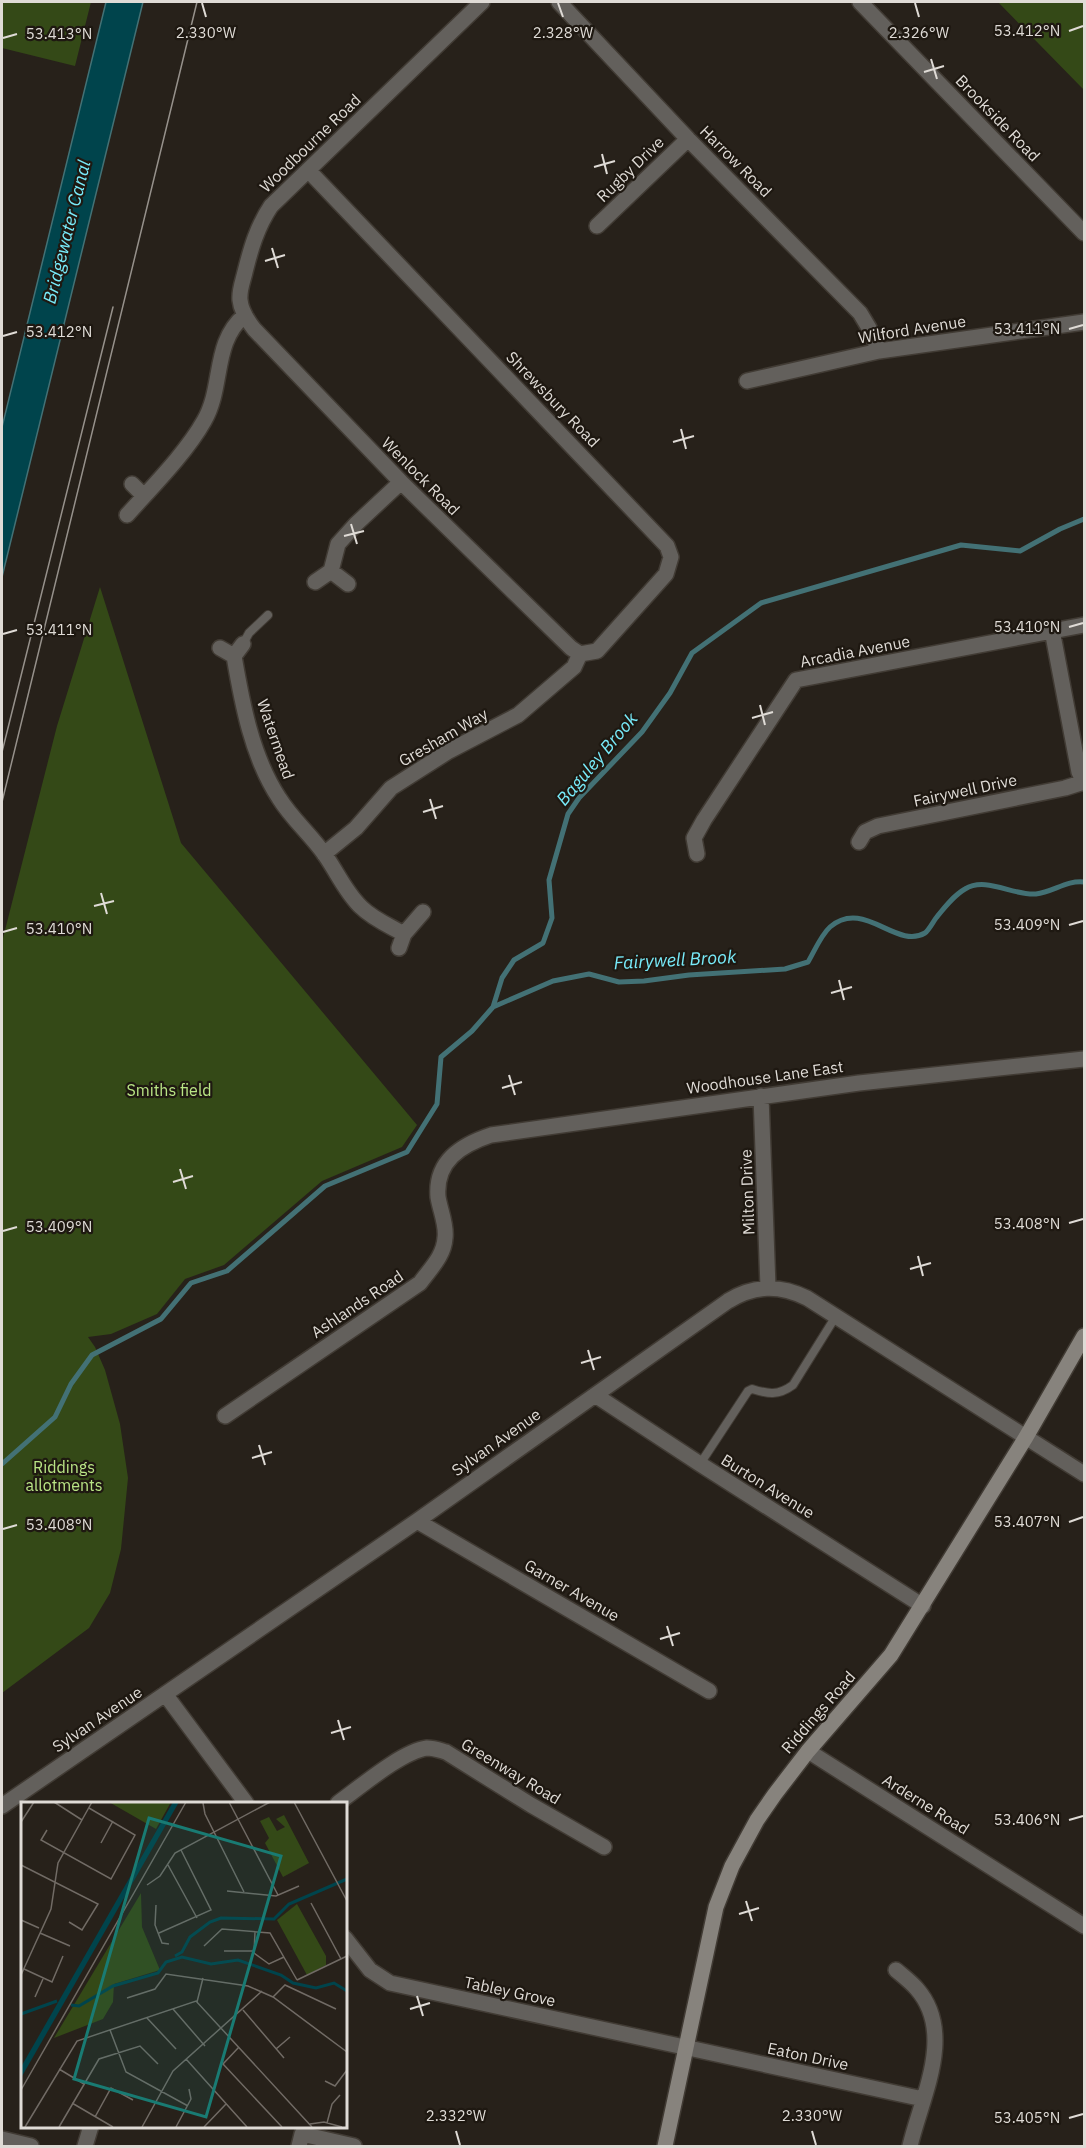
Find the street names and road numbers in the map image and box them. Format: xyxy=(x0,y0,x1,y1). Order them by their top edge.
street label: Brookside Road xyxy=(952,70,1044,166)
street label: Woodbourne Road xyxy=(255,90,365,196)
street label: Harrow Road xyxy=(696,121,776,201)
street label: Rugby Drive xyxy=(592,132,668,206)
street label: Wilford Avenue xyxy=(857,311,968,347)
street label: Shrewsbury Road xyxy=(502,347,604,451)
street label: Wenlock Road xyxy=(378,433,464,519)
street label: Arcadia Avenue xyxy=(798,630,912,671)
street label: Watermead xyxy=(253,696,299,782)
street label: Gresham Way xyxy=(395,703,491,771)
street label: Fairywell Drive xyxy=(911,769,1019,811)
street label: Woodhouse Lane East xyxy=(685,1056,845,1098)
street label: Milton Drive xyxy=(736,1149,758,1235)
street label: Ashlands Road xyxy=(307,1266,407,1342)
street label: Sylvan Avenue xyxy=(448,1404,545,1480)
street label: Burton Avenue xyxy=(718,1449,819,1523)
street label: Garner Avenue xyxy=(521,1555,623,1625)
street label: Riddings Road xyxy=(777,1667,859,1757)
street label: Sylvan Avenue xyxy=(48,1682,146,1756)
street label: Greenway Road xyxy=(458,1733,564,1809)
street label: Arderne Road xyxy=(879,1769,973,1839)
street label: Tabley Grove xyxy=(462,1972,558,2010)
street label: Eaton Drive xyxy=(766,2038,851,2074)

